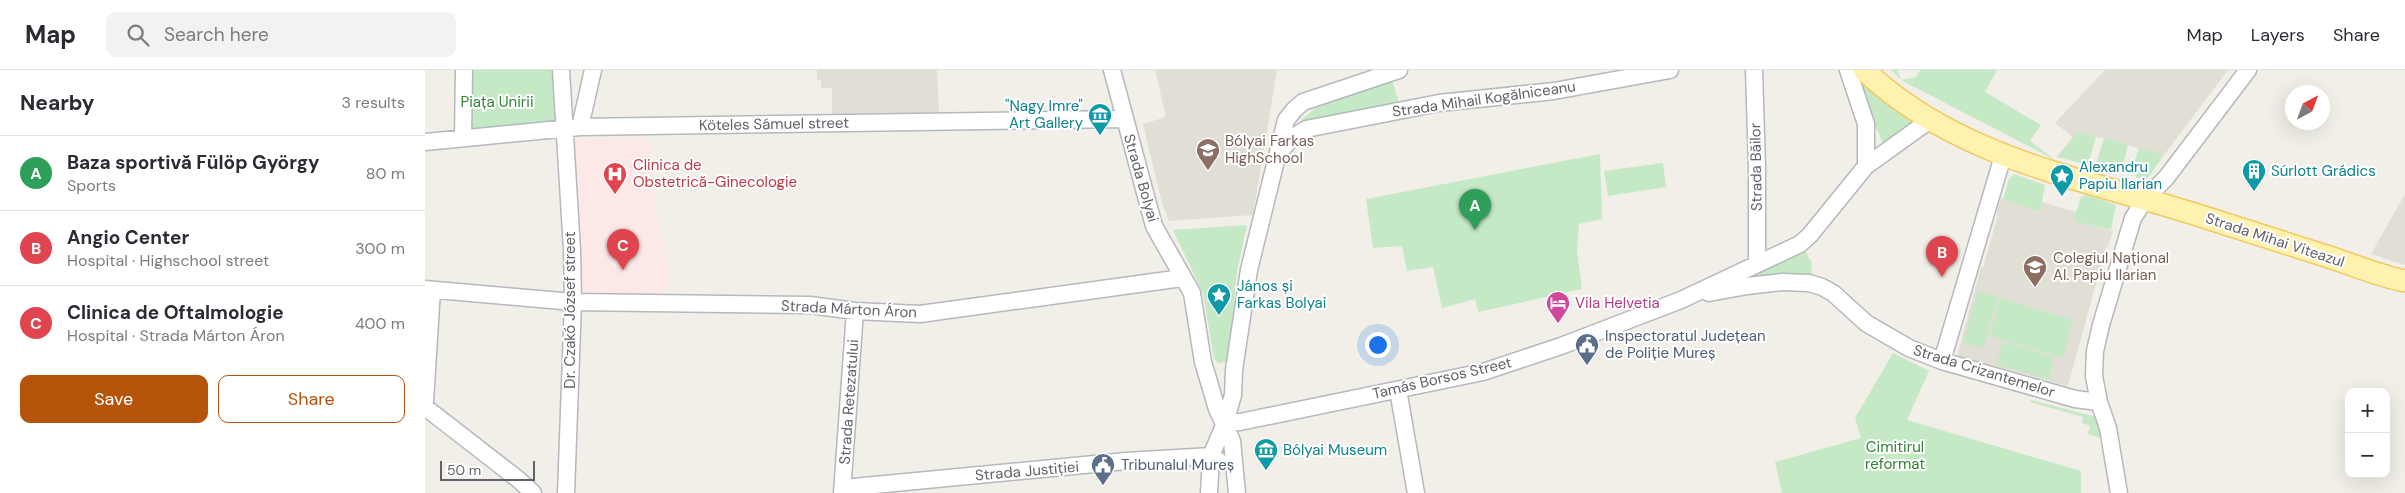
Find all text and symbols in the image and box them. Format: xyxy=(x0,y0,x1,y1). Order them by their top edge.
search box xyxy=(106,12,456,57)
text: Map xyxy=(25,19,76,50)
icon: search xyxy=(124,21,152,49)
text: Search here xyxy=(164,22,269,47)
text: Map xyxy=(2187,23,2223,47)
text: Layers xyxy=(2251,23,2305,47)
text: Share xyxy=(2333,23,2380,47)
street label: Strada Mihail Kogălniceanu xyxy=(1391,76,1577,122)
north arrow xyxy=(2285,85,2330,130)
text: Nearby xyxy=(20,89,94,117)
text: 3 results xyxy=(342,92,405,113)
park label: Piața Unirii xyxy=(460,92,534,112)
place label: "Nagy Imre" Art Gallery xyxy=(1005,96,1084,133)
museum icon: "Nagy Imre" Art Gallery xyxy=(1087,102,1113,136)
street label: Köteles Sámuel street xyxy=(699,113,849,135)
street label: Strada Băilor xyxy=(1745,122,1767,211)
place label: Bólyai Farkas HighSchool xyxy=(1225,131,1314,168)
street label: Strada Bolyai xyxy=(1119,132,1163,224)
school or university icon: Bólyai Farkas HighSchool xyxy=(1195,137,1221,171)
text: Baza sportivă Fülöp György xyxy=(67,150,320,175)
place label: Clinica de Obstetrică-Ginecologie xyxy=(633,155,797,192)
place label: Alexandru Papiu Ilarian xyxy=(2079,157,2162,194)
building icon: Súrlott Grádics xyxy=(2241,158,2267,192)
hospital icon: Clinica de Obstetrică-Ginecologie xyxy=(602,161,628,195)
place label: Súrlott Grádics xyxy=(2271,161,2376,181)
text: A xyxy=(30,163,42,184)
text: 80 m xyxy=(366,163,405,184)
place icon: Alexandru Papiu Ilarian xyxy=(2049,163,2075,197)
text: Sports xyxy=(67,175,116,196)
pin: A xyxy=(1459,189,1491,230)
street label: Strada Mihai Viteazul xyxy=(2203,208,2347,272)
text: Angio Center xyxy=(67,225,189,250)
pin: C xyxy=(607,229,639,270)
street label: Dr. Czakó József street xyxy=(560,231,580,389)
pin: B xyxy=(1926,236,1958,277)
text: B xyxy=(31,238,41,259)
text: 300 m xyxy=(355,238,405,259)
place label: Colegiul Național Al. Papiu Ilarian xyxy=(2053,248,2169,285)
text: Hospital · Highschool street xyxy=(67,250,269,271)
school or university icon: Colegiul Național Al. Papiu Ilarian xyxy=(2022,254,2048,288)
place label: János și Farkas Bolyai xyxy=(1237,276,1326,313)
place icon: János și Farkas Bolyai xyxy=(1206,282,1232,316)
hotel icon: Vila Helvetia xyxy=(1545,290,1571,324)
place label: Vila Helvetia xyxy=(1575,293,1660,313)
street label: Strada Márton Áron xyxy=(781,295,917,323)
text: Clinica de Oftalmologie xyxy=(67,300,284,325)
text: C xyxy=(30,313,42,334)
text: 400 m xyxy=(355,313,405,334)
text: Hospital · Strada Márton Áron xyxy=(67,325,285,346)
place label: Inspectoratul Județean de Poliție Mureș xyxy=(1605,326,1766,363)
your location xyxy=(1365,332,1391,358)
public building icon: Inspectoratul Județean de Poliție Mureș xyxy=(1574,332,1600,366)
street label: Strada Retezatului xyxy=(835,339,863,465)
street label: Strada Crizantemelor xyxy=(1911,340,2058,402)
street label: Tamás Borsos Street xyxy=(1370,352,1514,404)
button: Save xyxy=(20,375,208,423)
button: Share xyxy=(218,375,405,423)
map controls xyxy=(2345,388,2390,478)
button: + xyxy=(2345,388,2390,433)
button: − xyxy=(2345,433,2390,478)
museum icon: Bólyai Museum xyxy=(1253,437,1279,471)
park label: Cimitirul reformat xyxy=(1865,437,1925,474)
place label: Bólyai Museum xyxy=(1283,440,1387,460)
public building icon: Tribunalul Mureș xyxy=(1090,452,1116,486)
place label: Tribunalul Mureș xyxy=(1121,455,1234,475)
street label: Strada Justiției xyxy=(974,456,1080,486)
scale bar xyxy=(440,458,535,481)
text: 50 m xyxy=(447,461,481,479)

